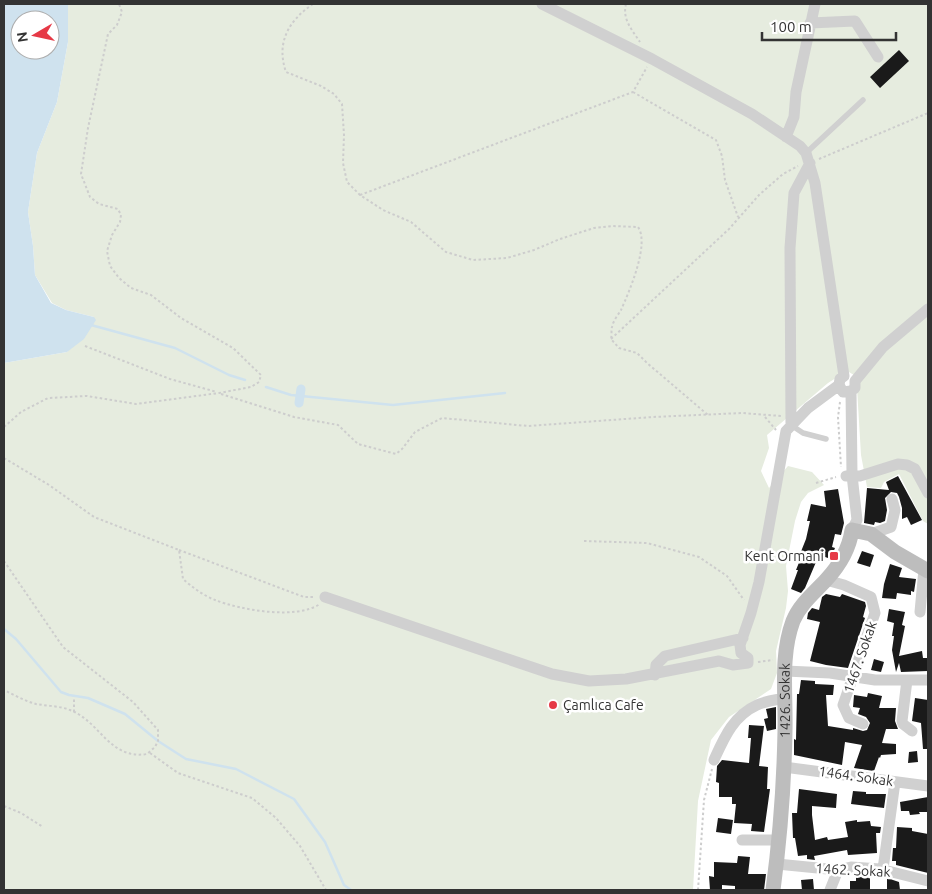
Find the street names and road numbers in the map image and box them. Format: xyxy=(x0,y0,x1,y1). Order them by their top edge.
street label: 1467. Sokak xyxy=(840,619,880,695)
street label: 1426. Sokak xyxy=(776,663,793,738)
street label: 1464. Sokak xyxy=(818,763,894,789)
street label: 1462. Sokak xyxy=(815,860,891,880)

